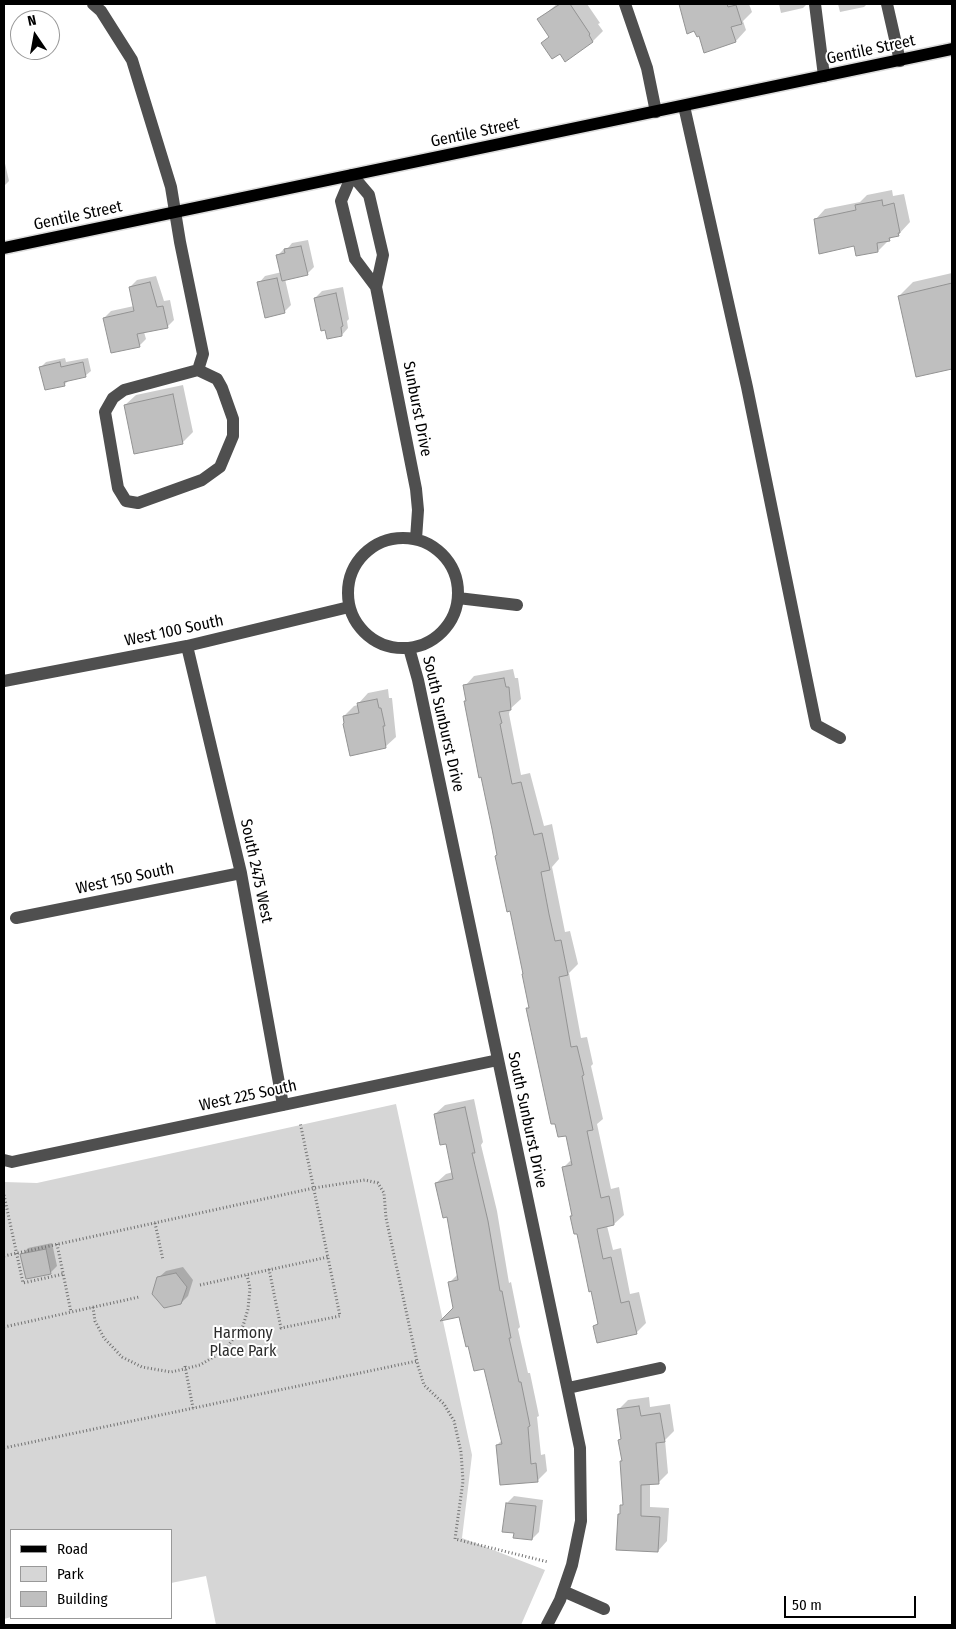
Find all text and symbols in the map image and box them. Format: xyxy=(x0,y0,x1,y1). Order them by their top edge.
north arrow xyxy=(10,10,60,60)
text: N xyxy=(26,12,38,30)
street label: Gentile Street xyxy=(825,31,917,69)
street label: Gentile Street xyxy=(429,114,521,152)
street label: Gentile Street xyxy=(32,197,124,235)
street label: Sunburst Drive xyxy=(398,360,436,458)
street label: West 100 South xyxy=(123,611,225,651)
street label: South Sunburst Drive xyxy=(418,654,468,794)
street label: South 2475 West xyxy=(236,817,276,925)
street label: West 150 South xyxy=(74,859,176,899)
street label: South Sunburst Drive xyxy=(503,1050,551,1190)
street label: West 225 South xyxy=(198,1076,298,1116)
park label: Harmony Place Park xyxy=(210,1324,276,1362)
legend xyxy=(10,1529,172,1619)
text: Road xyxy=(57,1540,88,1558)
text: Park xyxy=(57,1565,84,1583)
scale bar xyxy=(786,1586,918,1618)
text: Building xyxy=(57,1590,108,1608)
text: 50 m xyxy=(792,1596,822,1614)

